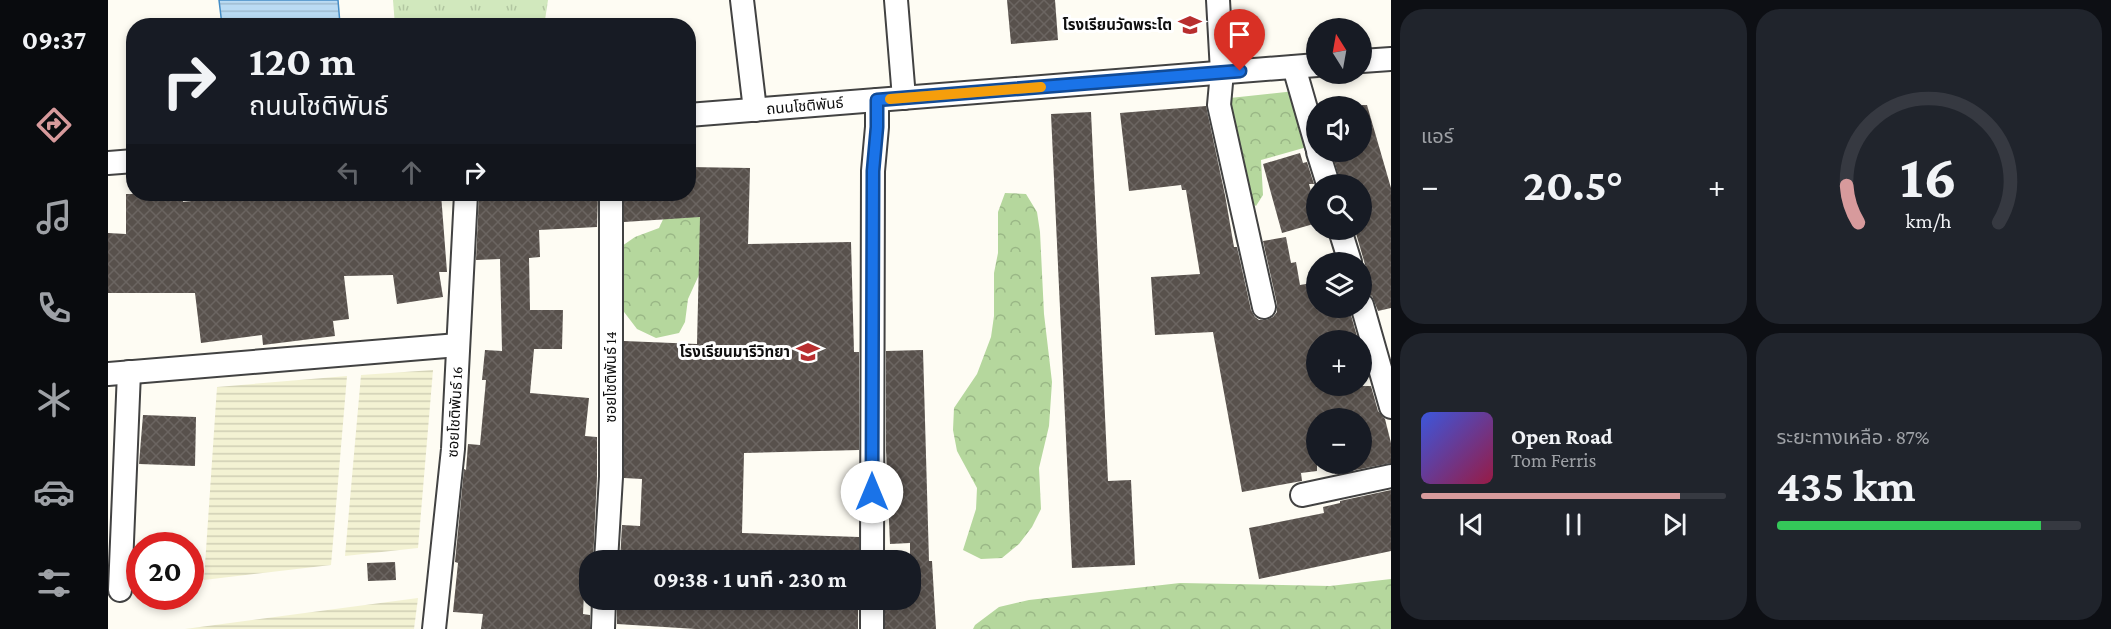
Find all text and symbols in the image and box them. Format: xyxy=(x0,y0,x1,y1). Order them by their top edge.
pin xyxy=(1214,9,1265,71)
school or university icon: โรงเรียนวัดพระโต xyxy=(1177,12,1203,38)
place label: โรงเรียนวัดพระโต xyxy=(1062,17,1172,33)
icon: arrive xyxy=(1223,18,1256,51)
north arrow xyxy=(1306,18,1372,84)
map controls xyxy=(1306,18,1372,474)
text: 09:37 xyxy=(22,25,86,55)
text: 120 m xyxy=(249,37,355,84)
icon: right xyxy=(150,42,228,120)
text: ถนนโชติพันธ์ xyxy=(249,91,388,121)
street label: ถนนโชติพันธ์ xyxy=(766,95,845,117)
button: sound xyxy=(1306,96,1372,162)
icon: directions xyxy=(33,104,75,146)
text: แอร์ xyxy=(1421,125,1453,147)
text: 16 xyxy=(1900,141,1957,210)
icon: left xyxy=(332,156,365,189)
icon: ahead xyxy=(395,156,428,189)
icon: right xyxy=(458,156,491,189)
text: 20.5° xyxy=(1523,160,1623,210)
text: − xyxy=(1421,167,1438,204)
text: + xyxy=(1708,167,1725,204)
button: search xyxy=(1306,174,1372,240)
icon: music xyxy=(33,196,75,238)
text: km/h xyxy=(1906,210,1952,234)
button: layers xyxy=(1306,252,1372,318)
icon: phone xyxy=(33,287,75,329)
button: + xyxy=(1306,330,1372,396)
street label: ซอยโชติพันธ์ 14 xyxy=(603,331,619,423)
school or university icon: โรงเรียนมารีวิทยา xyxy=(795,339,821,365)
place label: โรงเรียนมารีวิทยา xyxy=(679,344,790,360)
street label: ซอยโชติพันธ์ 16 xyxy=(445,366,465,458)
icon: climate xyxy=(33,379,75,421)
button: − xyxy=(1306,408,1372,474)
text: Open Road xyxy=(1511,424,1613,449)
text: ระยะทางเหลือ · 87% xyxy=(1777,426,1929,448)
text: Tom Ferris xyxy=(1511,449,1596,471)
position arrow xyxy=(840,460,904,524)
text: 435 km xyxy=(1777,461,1916,511)
icon: car xyxy=(33,471,75,513)
icon: previous xyxy=(1455,508,1488,541)
icon: pause xyxy=(1557,508,1590,541)
icon: next xyxy=(1658,508,1691,541)
speed limit sign: 20 xyxy=(126,532,204,610)
icon: filters xyxy=(33,562,75,604)
text: 09:38 · 1 นาที · 230 m xyxy=(653,567,847,592)

